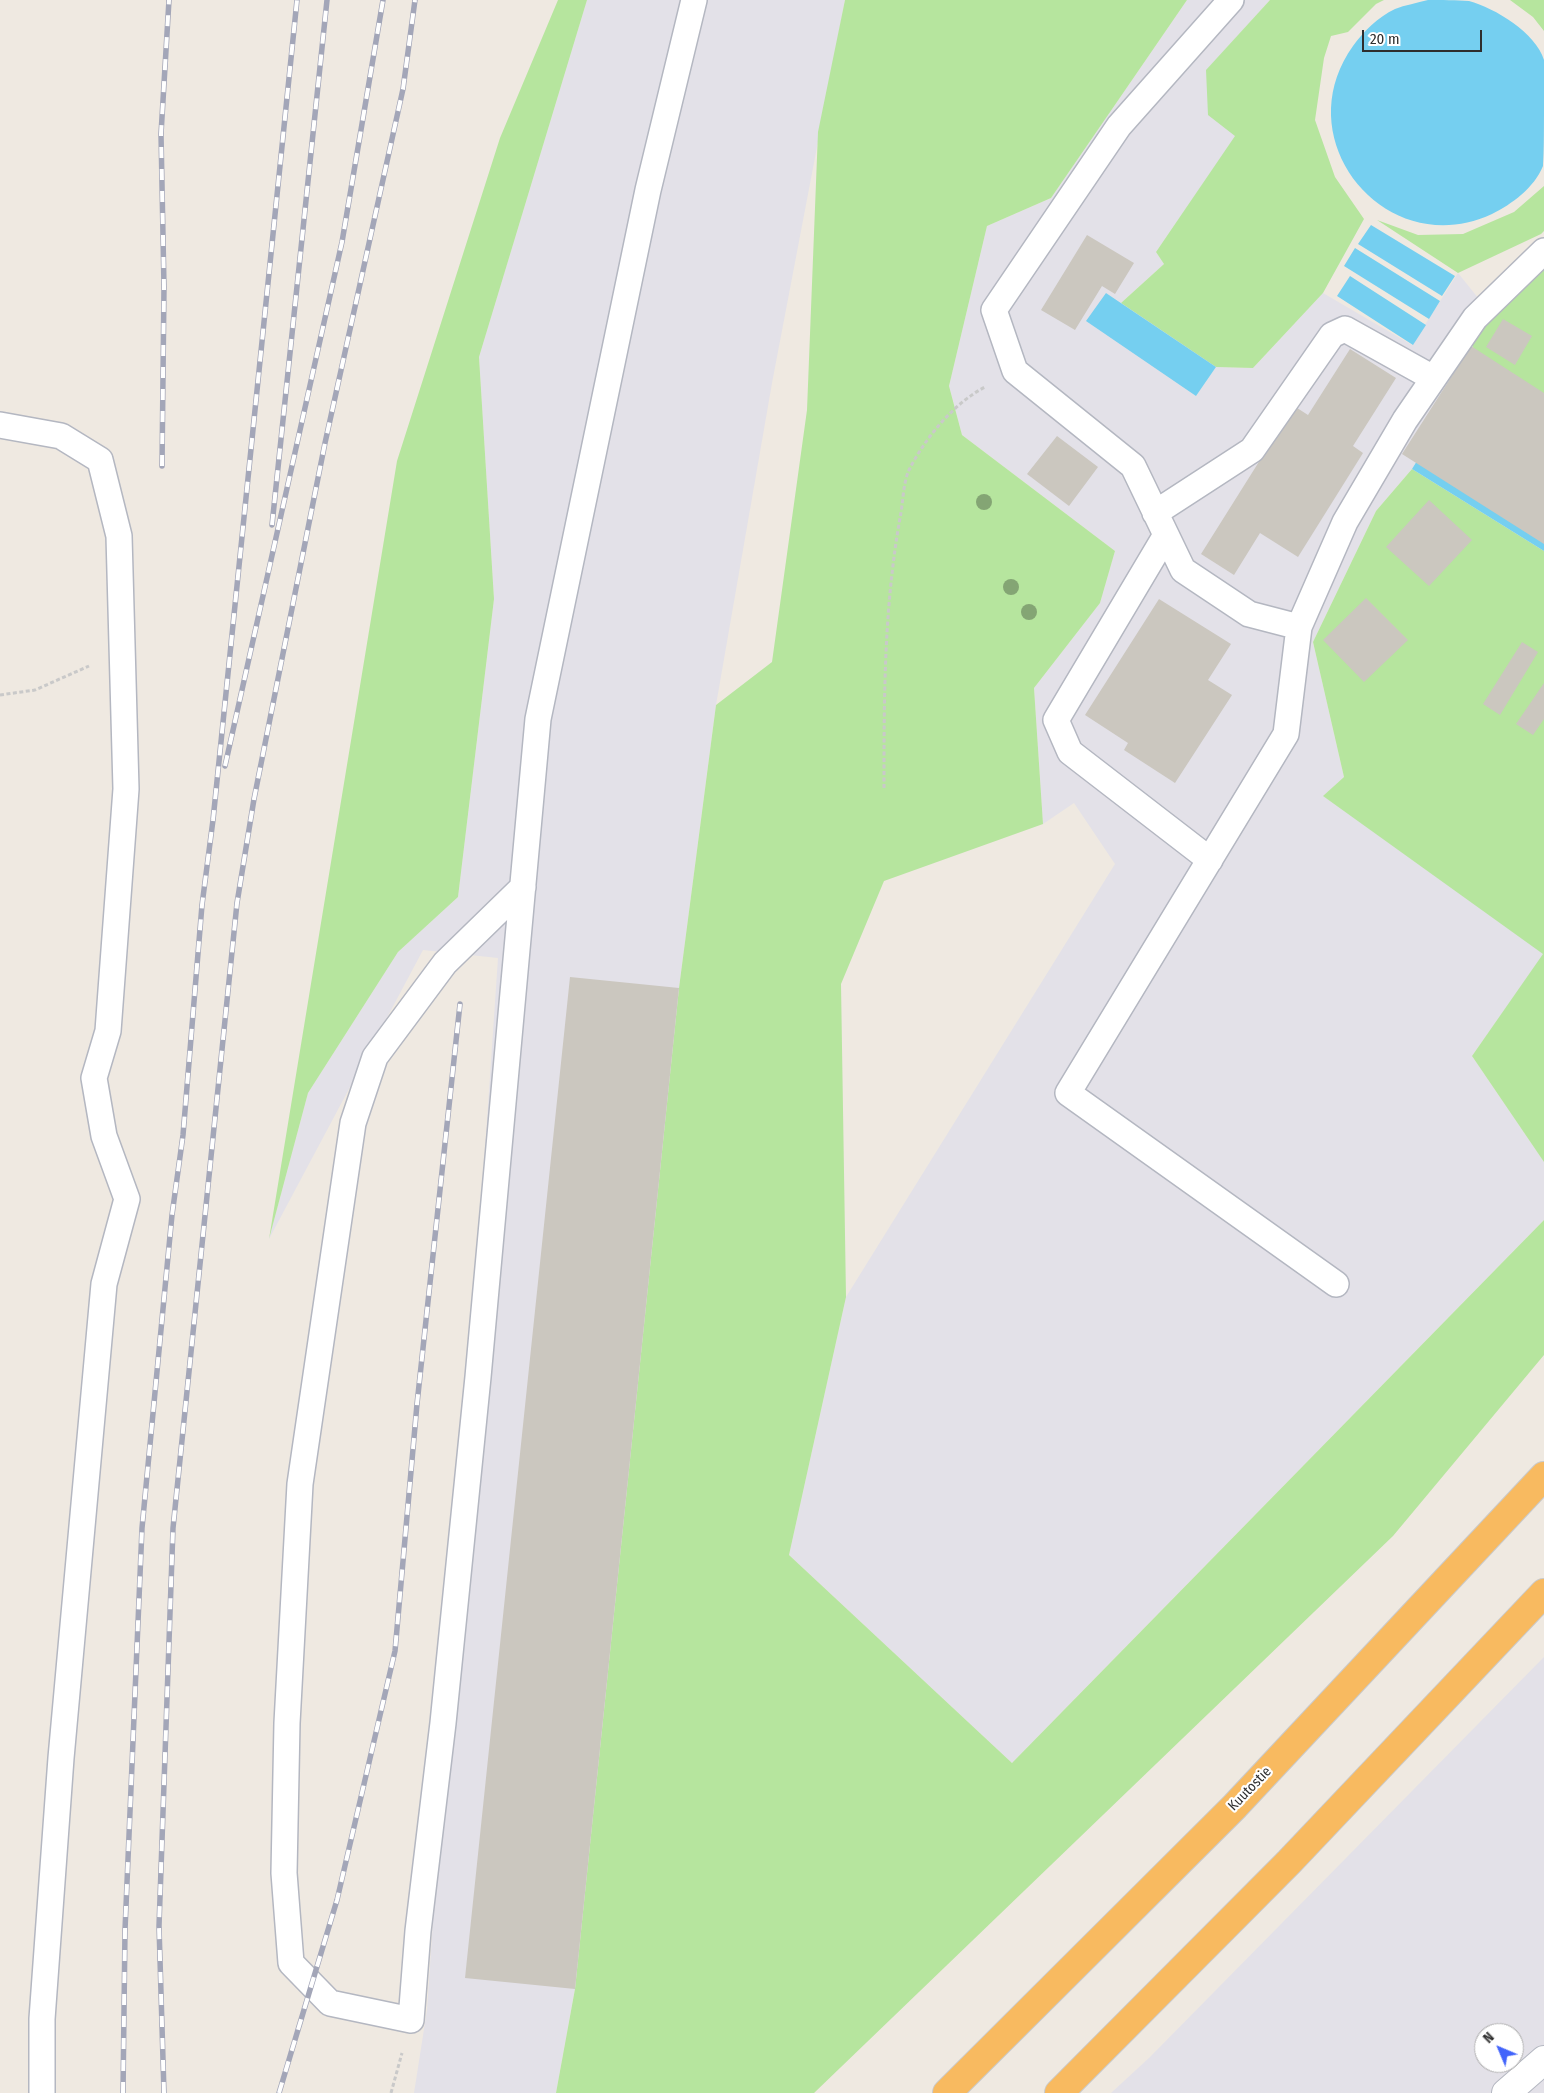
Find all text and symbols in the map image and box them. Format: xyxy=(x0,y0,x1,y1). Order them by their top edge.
scale bar xyxy=(1364,20,1484,52)
text: 20 m xyxy=(1370,30,1400,48)
street label: Kuutostie xyxy=(1225,1764,1275,1814)
north arrow xyxy=(1474,2023,1524,2073)
text: N xyxy=(1480,2029,1498,2047)

